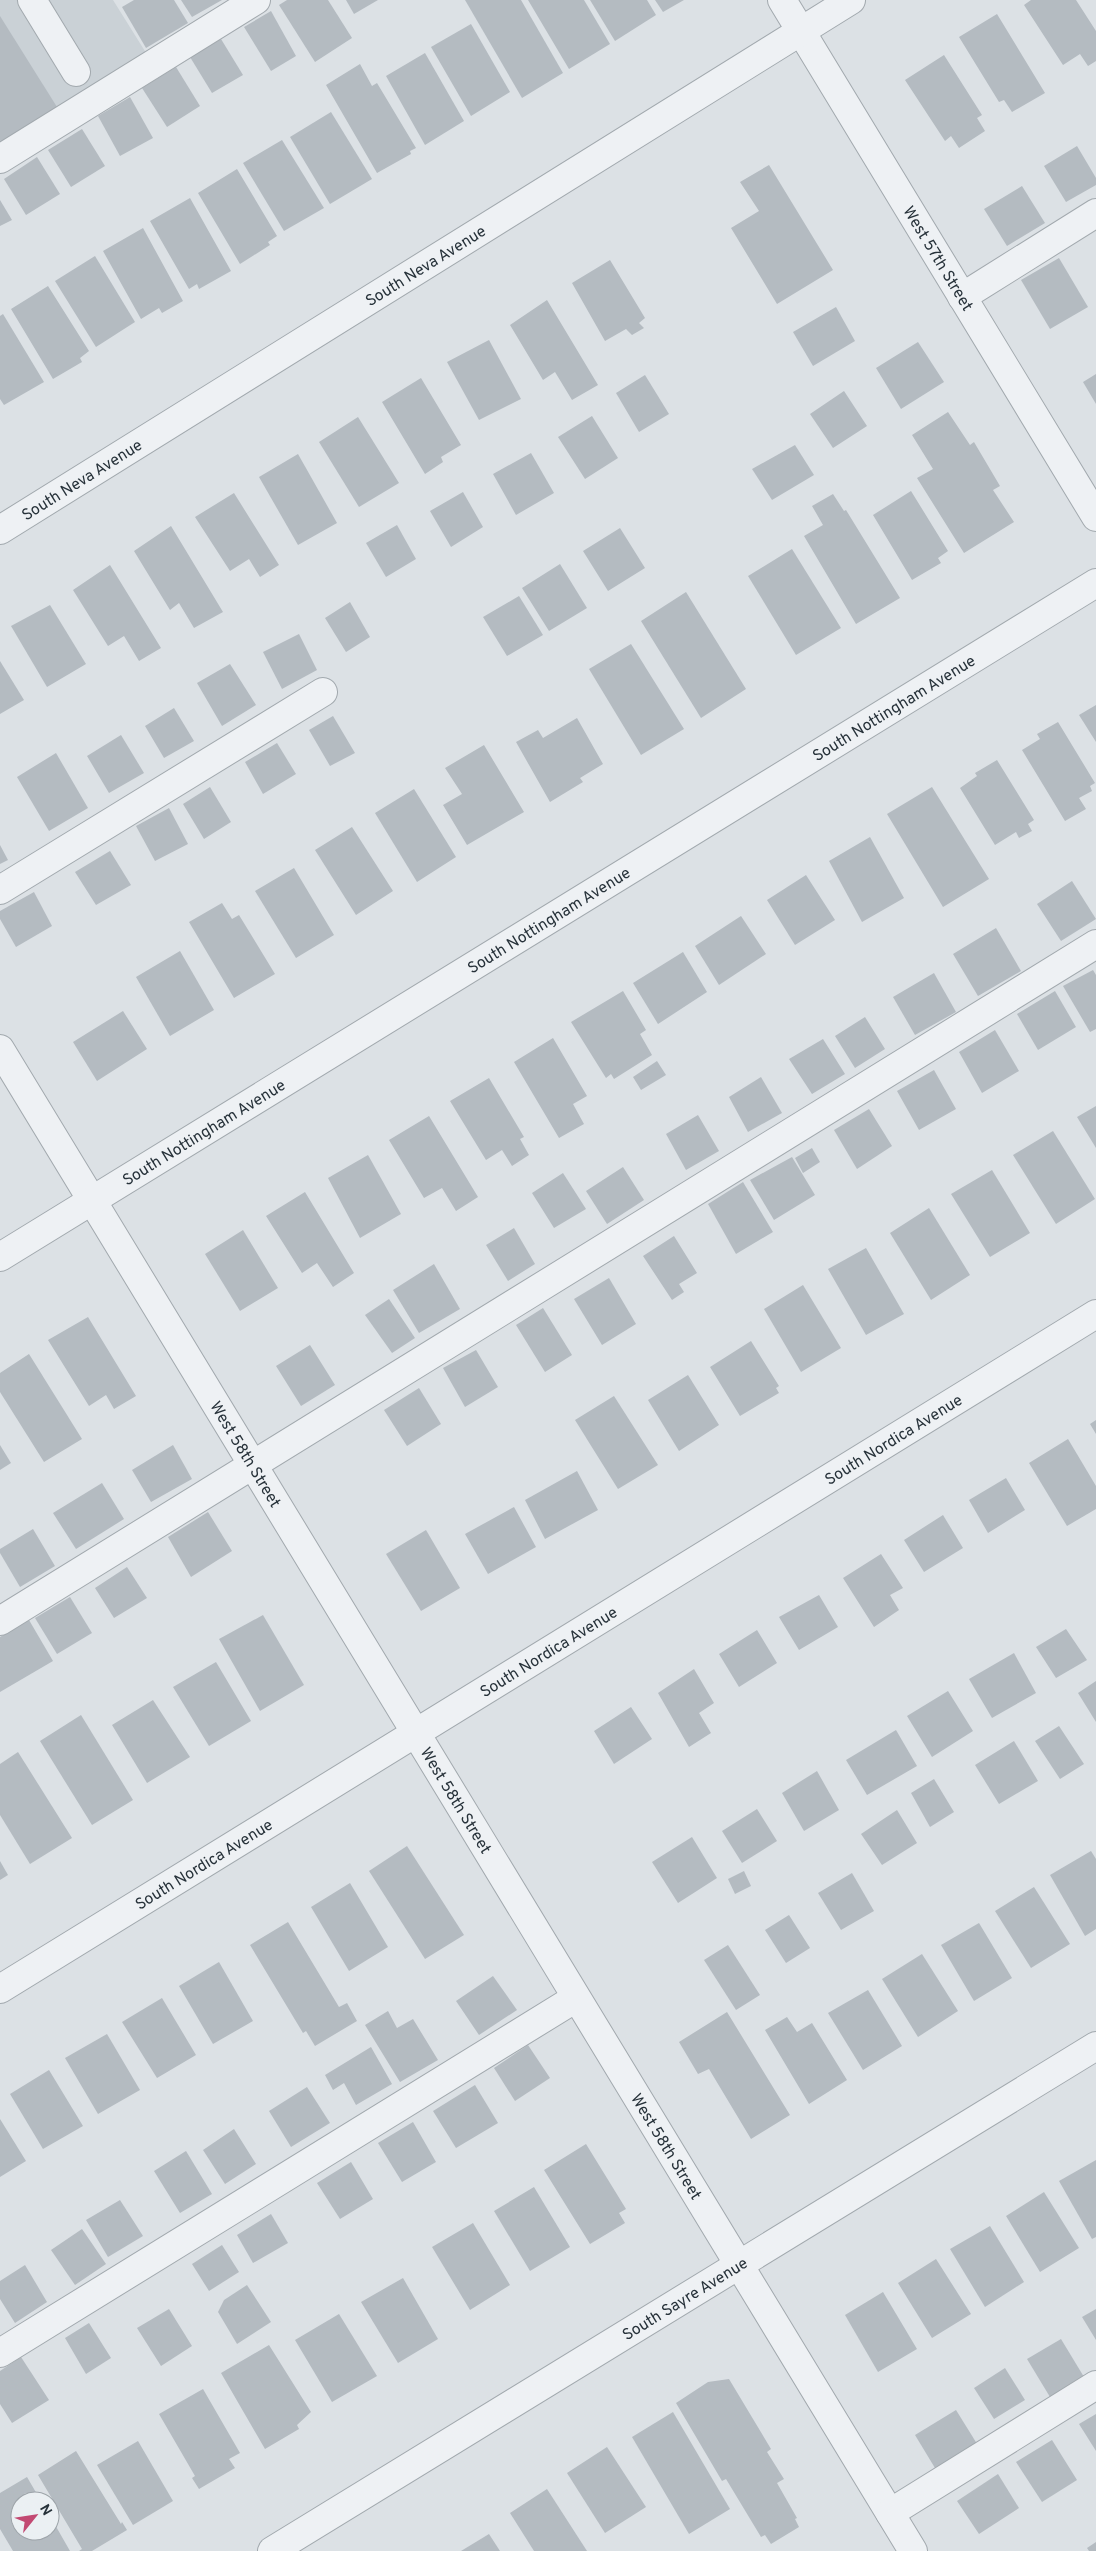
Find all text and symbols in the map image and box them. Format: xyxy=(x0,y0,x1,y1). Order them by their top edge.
street label: West 57th Street xyxy=(898,203,977,315)
street label: South Neva Avenue xyxy=(362,222,490,312)
street label: South Neva Avenue xyxy=(19,436,147,526)
street label: South Nottingham Avenue xyxy=(809,652,980,767)
street label: South Nottingham Avenue xyxy=(464,864,635,979)
street label: South Nottingham Avenue xyxy=(119,1076,290,1191)
street label: South Nordica Avenue xyxy=(822,1391,967,1491)
street label: West 58th Street xyxy=(205,1398,284,1512)
street label: South Nordica Avenue xyxy=(477,1603,622,1703)
street label: West 58th Street xyxy=(415,1744,495,1858)
street label: South Nordica Avenue xyxy=(132,1815,277,1915)
street label: West 58th Street xyxy=(625,2090,705,2204)
street label: South Sayre Avenue xyxy=(619,2254,752,2346)
north arrow xyxy=(10,2491,60,2541)
text: N xyxy=(35,2502,55,2519)

